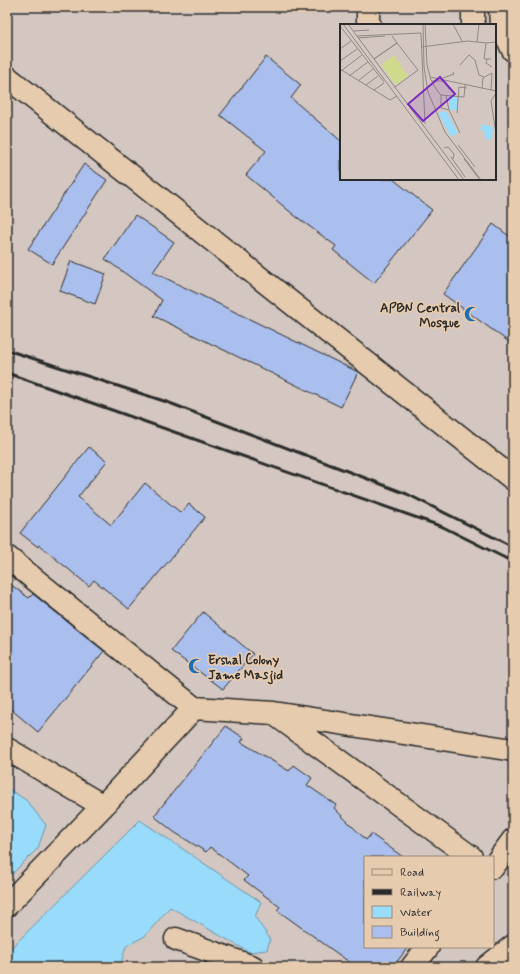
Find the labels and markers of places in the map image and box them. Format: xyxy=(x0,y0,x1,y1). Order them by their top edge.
place label: APBN Central Mosque xyxy=(380,300,461,332)
mosque icon: APBN Central Mosque xyxy=(463,305,481,323)
place label: Ershal Colony Jame Masjid xyxy=(208,652,283,685)
mosque icon: Ershal Colony Jame Masjid xyxy=(187,657,205,675)

